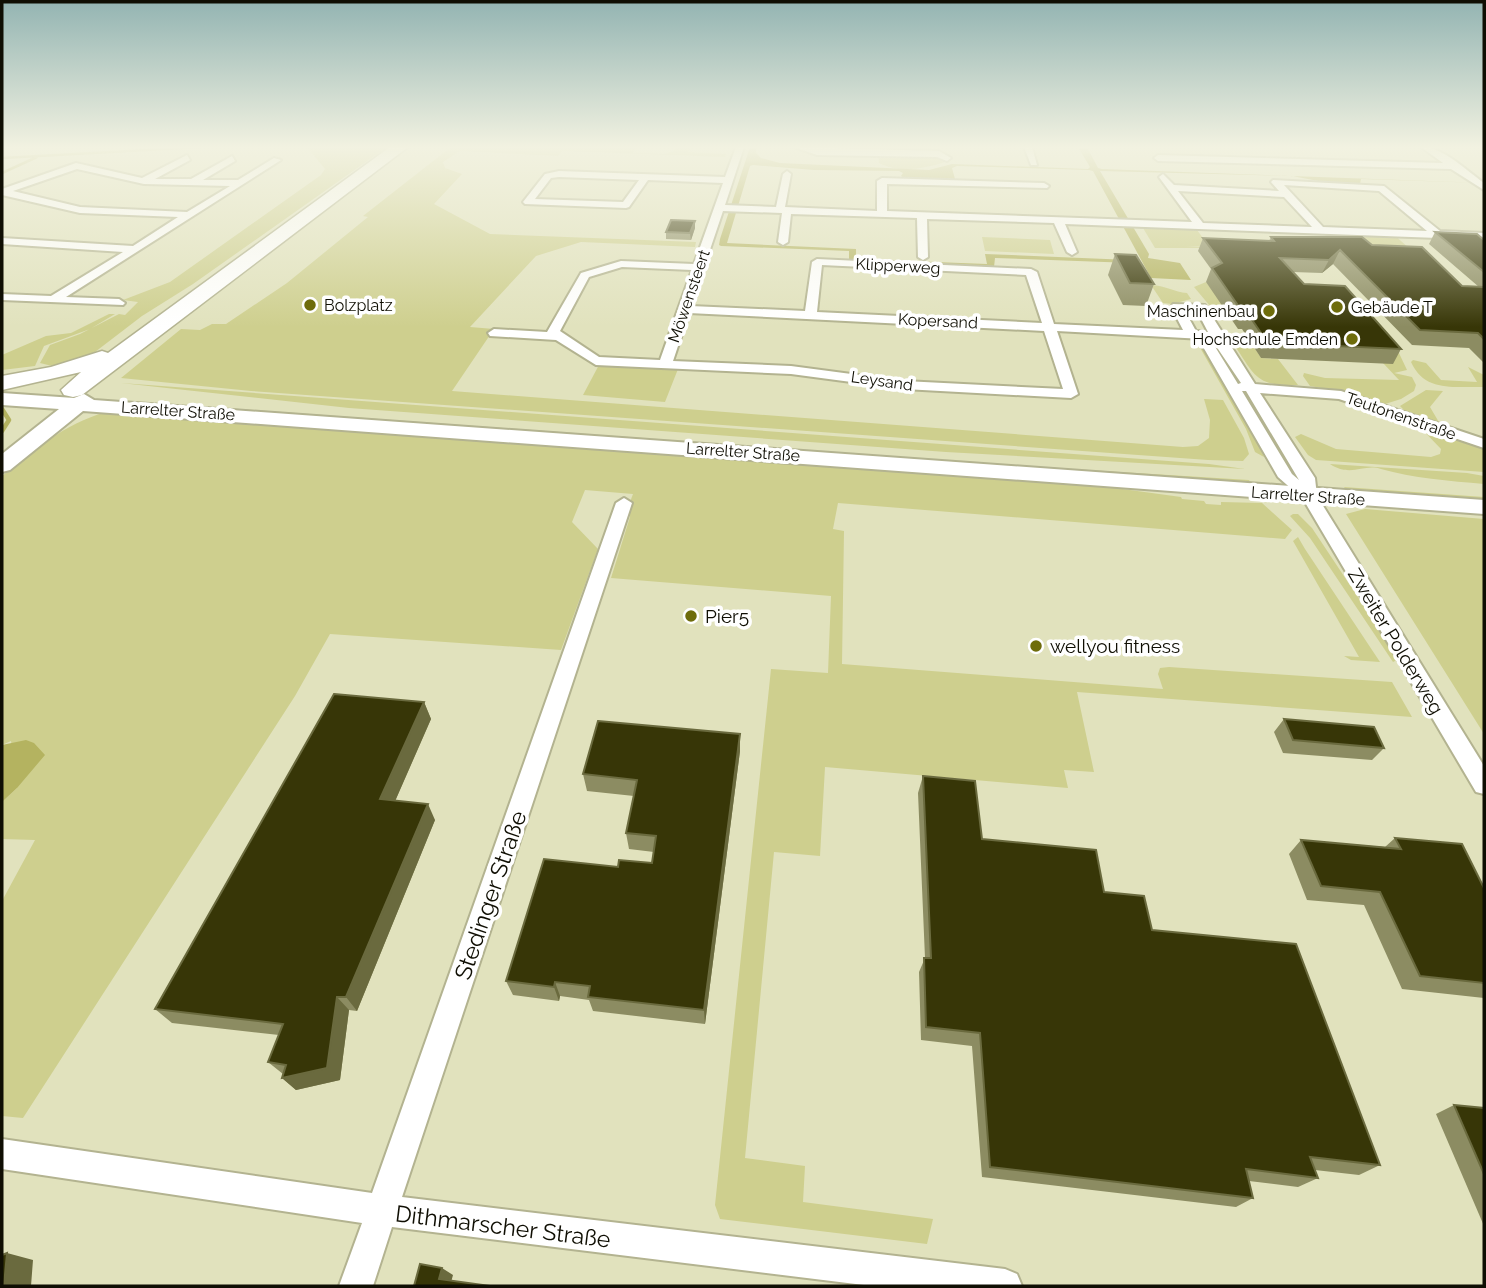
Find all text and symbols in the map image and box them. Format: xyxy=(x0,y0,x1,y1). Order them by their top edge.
street label: Möwensteert xyxy=(664,246,714,345)
street label: Klipperweg xyxy=(855,254,941,278)
place label: Bolzplatz xyxy=(324,296,393,315)
marker: Bolzplatz xyxy=(302,297,318,313)
place label: Gebäude T xyxy=(1351,298,1433,317)
marker: Gebäude T xyxy=(1329,299,1345,315)
place label: Maschinenbau xyxy=(1147,302,1255,321)
marker: Maschinenbau xyxy=(1261,303,1277,319)
street label: Kopersand xyxy=(898,309,978,333)
place label: Hochschule Emden xyxy=(1192,330,1338,349)
marker: Hochschule Emden xyxy=(1344,331,1360,347)
street label: Leysand xyxy=(850,367,914,395)
street label: Teutonenstraße xyxy=(1343,388,1459,444)
street label: Larrelter Straße xyxy=(120,398,236,424)
street label: Larrelter Straße xyxy=(685,439,801,465)
street label: Larrelter Straße xyxy=(1250,483,1366,509)
street label: Zweiter Polderweg xyxy=(1344,564,1448,718)
place label: Pier5 xyxy=(705,605,749,627)
marker: Pier5 xyxy=(683,608,699,624)
place label: wellyou fitness xyxy=(1050,635,1180,657)
marker: wellyou fitness xyxy=(1028,638,1044,654)
street label: Stedinger Straße xyxy=(448,807,532,983)
street label: Dithmarscher Straße xyxy=(394,1199,612,1253)

